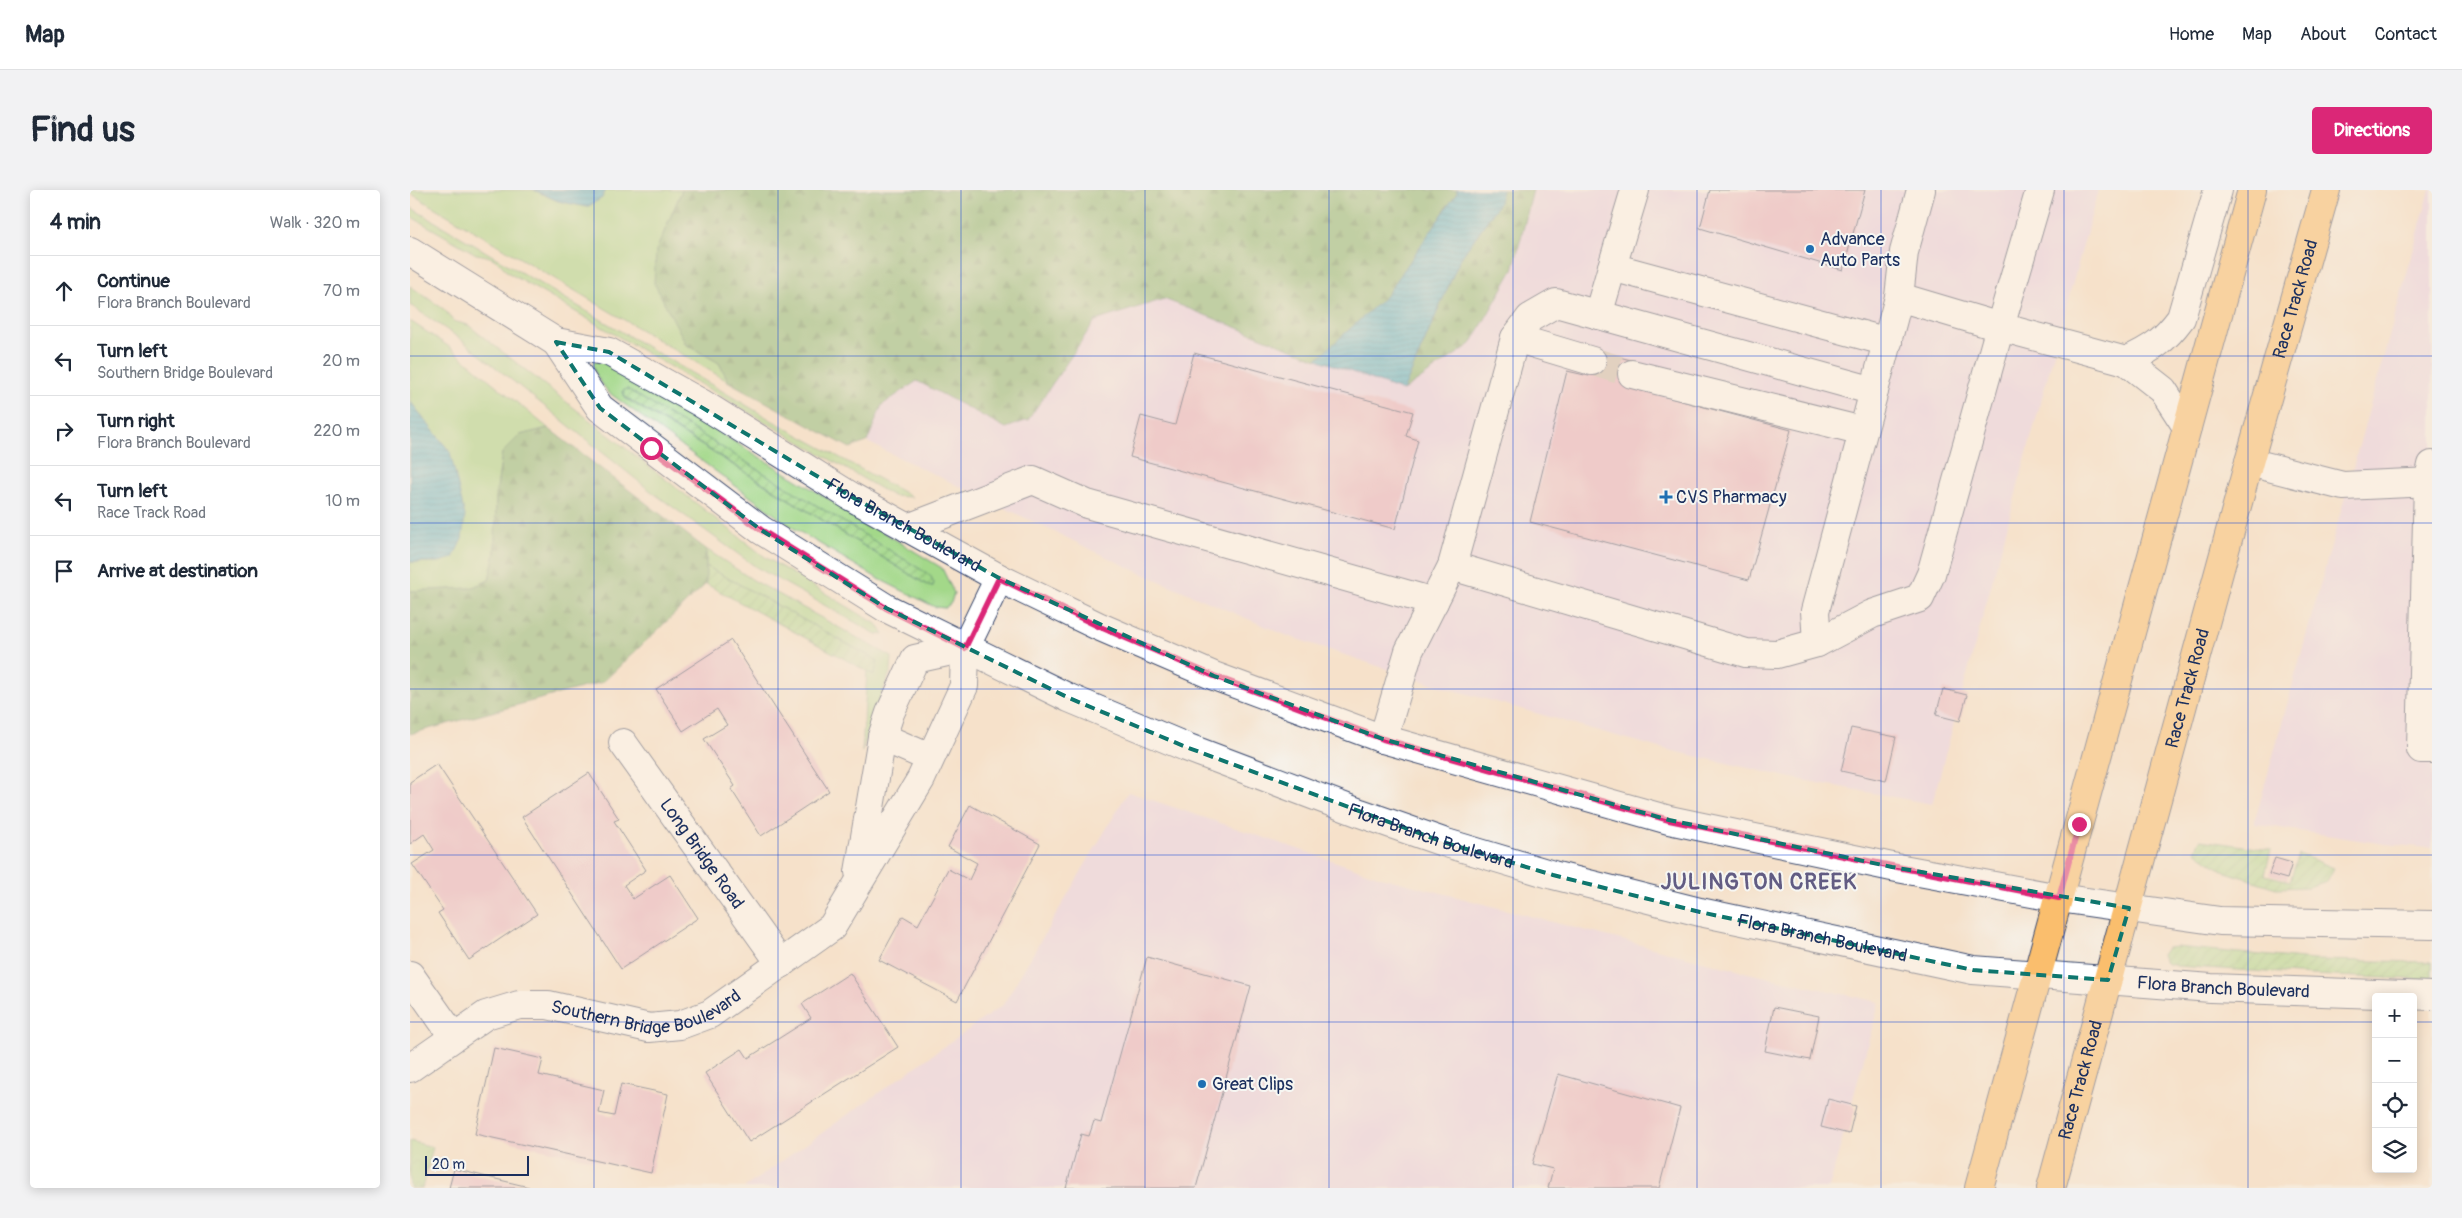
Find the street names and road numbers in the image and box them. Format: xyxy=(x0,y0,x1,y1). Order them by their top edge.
street label: Race Track Road xyxy=(2267,237,2323,361)
street label: Flora Branch Boulevard xyxy=(822,473,985,577)
street label: Race Track Road xyxy=(2160,626,2215,751)
street label: Long Bridge Road xyxy=(655,794,749,913)
street label: Flora Branch Boulevard xyxy=(1345,798,1516,874)
street label: Flora Branch Boulevard xyxy=(1735,909,1909,967)
street label: Flora Branch Boulevard xyxy=(2136,971,2310,1003)
street label: Southern Bridge Boulevard xyxy=(549,984,745,1040)
street label: Race Track Road xyxy=(2053,1018,2108,1142)

